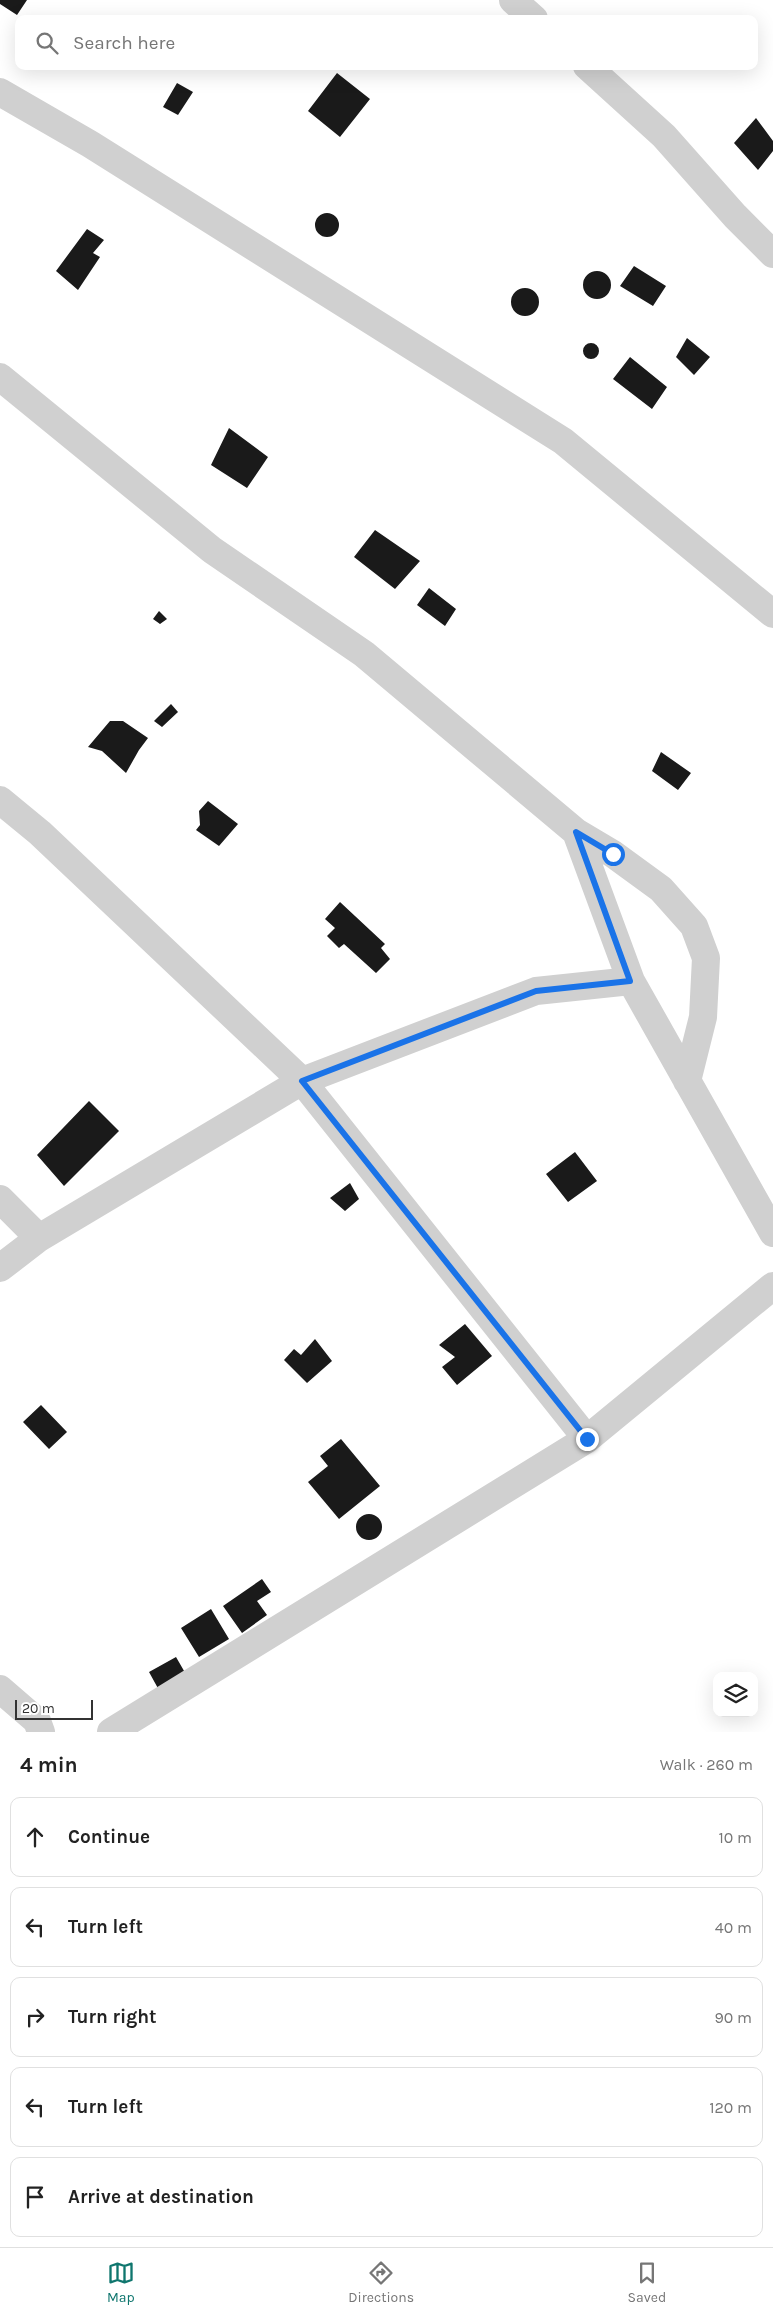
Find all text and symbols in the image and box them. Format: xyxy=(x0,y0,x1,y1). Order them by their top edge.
search box xyxy=(15,15,758,70)
icon: search xyxy=(33,29,61,57)
text: Search here xyxy=(73,32,175,54)
route start xyxy=(602,843,625,866)
route end xyxy=(576,1428,599,1451)
map controls xyxy=(713,1672,758,1717)
button: layers xyxy=(713,1672,758,1717)
scale bar xyxy=(15,1697,92,1720)
text: 20 m xyxy=(22,1700,55,1717)
text: 4 min xyxy=(20,1753,78,1777)
text: Walk · 260 m xyxy=(660,1755,753,1774)
icon: ahead xyxy=(21,1823,49,1851)
text: Continue xyxy=(68,1826,150,1848)
text: 10 m xyxy=(718,1828,752,1847)
icon: left xyxy=(21,1913,49,1941)
text: Turn left xyxy=(68,1916,143,1938)
text: 40 m xyxy=(715,1918,752,1937)
icon: right xyxy=(21,2003,49,2031)
text: Turn right xyxy=(68,2006,157,2028)
text: 90 m xyxy=(714,2008,752,2027)
icon: left xyxy=(21,2093,49,2121)
text: Turn left xyxy=(68,2096,143,2118)
text: 120 m xyxy=(709,2098,752,2117)
icon: arrive xyxy=(21,2183,49,2211)
text: Arrive at destination xyxy=(68,2186,254,2208)
tab: Map xyxy=(107,2259,135,2306)
tab: Directions xyxy=(348,2259,414,2306)
tab: Saved xyxy=(628,2259,666,2306)

